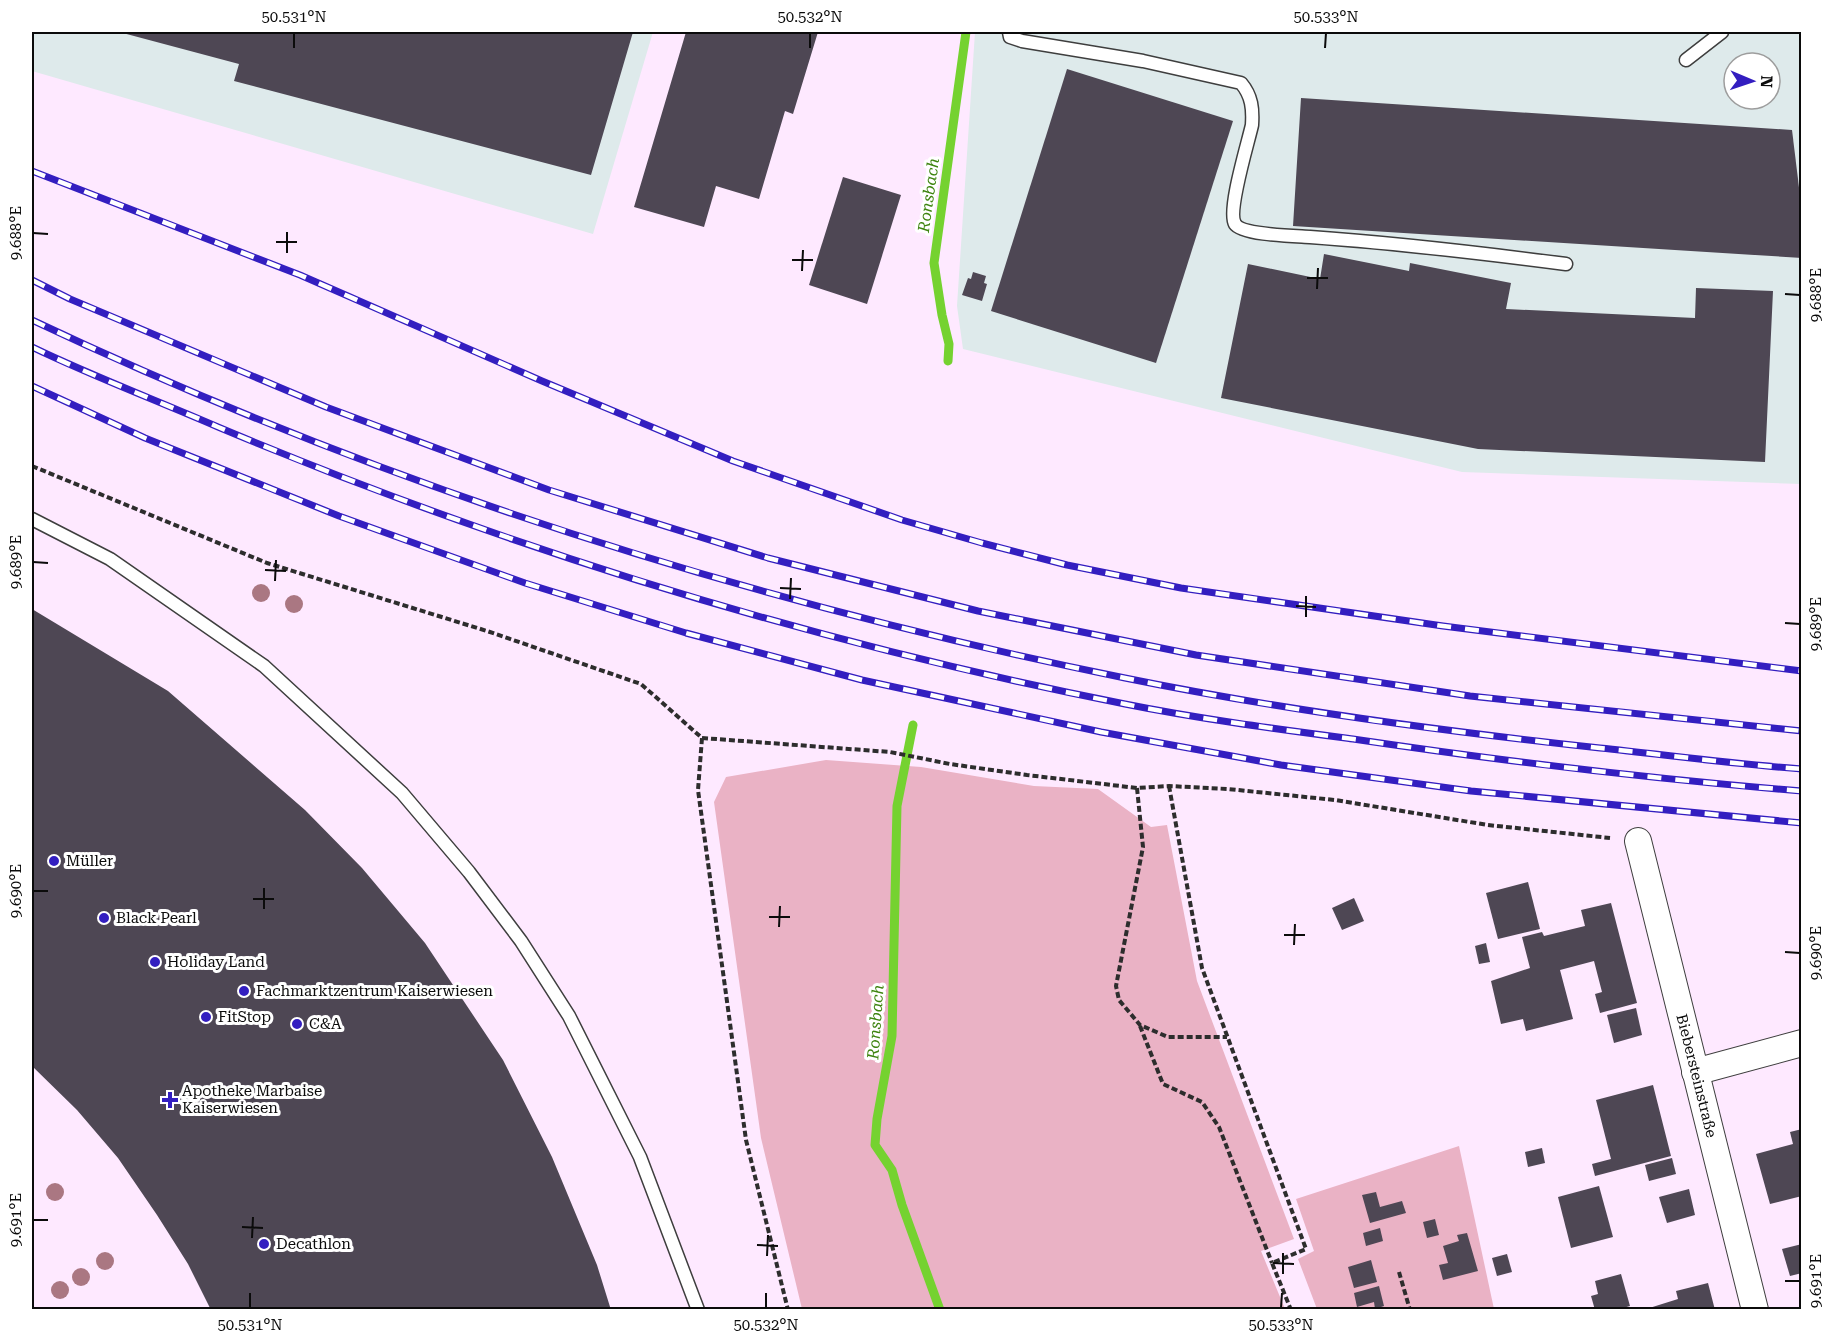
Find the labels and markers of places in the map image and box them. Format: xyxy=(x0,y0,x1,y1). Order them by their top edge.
place label: Müller xyxy=(66,852,113,870)
marker: Müller xyxy=(47,854,61,868)
place label: Black Pearl xyxy=(116,909,197,927)
marker: Black Pearl xyxy=(97,911,111,925)
place label: Holiday Land xyxy=(167,953,265,971)
marker: Holiday Land xyxy=(148,955,162,969)
place label: Fachmarktzentrum Kaiserwiesen xyxy=(256,982,493,1000)
marker: Fachmarktzentrum Kaiserwiesen xyxy=(237,984,251,998)
place label: FitStop xyxy=(218,1008,271,1026)
marker: FitStop xyxy=(199,1010,213,1024)
place label: C&A xyxy=(309,1015,342,1033)
marker: C&A xyxy=(290,1017,304,1031)
place label: Apotheke Marbaise Kaiserwiesen xyxy=(182,1082,322,1117)
marker: Apotheke Marbaise Kaiserwiesen xyxy=(163,1093,177,1107)
place label: Decathlon xyxy=(276,1235,351,1253)
marker: Decathlon xyxy=(257,1237,271,1251)

